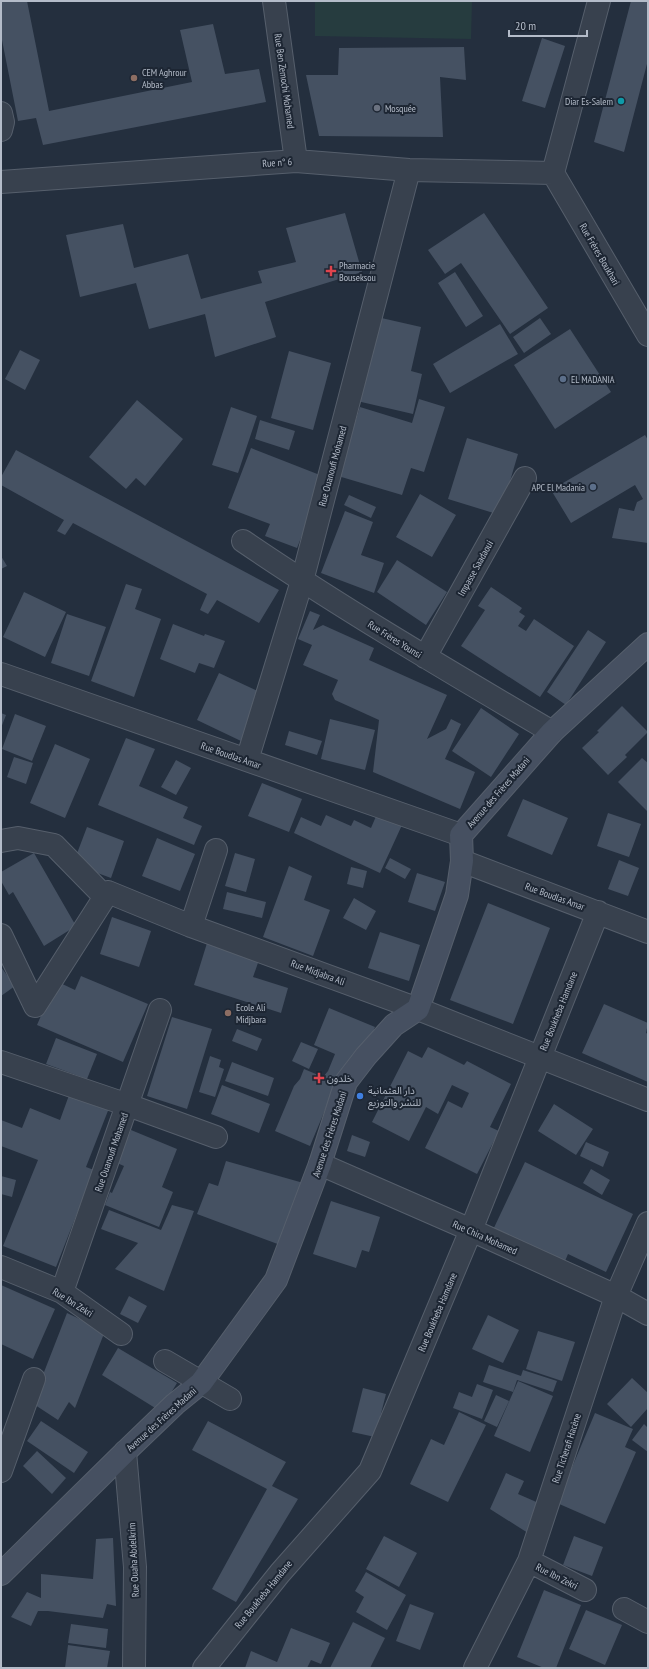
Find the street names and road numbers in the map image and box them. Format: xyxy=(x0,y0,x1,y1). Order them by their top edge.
street label: Rue Ben Zemochi Mohamed xyxy=(271,33,298,129)
street label: Rue n° 6 xyxy=(262,155,293,170)
street label: Rue Frères Boukhari xyxy=(577,221,623,288)
street label: Rue Ouanoufi Mohamed xyxy=(315,424,349,508)
street label: Impasse Saadaoui xyxy=(455,538,496,598)
street label: Rue Frères Younsi xyxy=(365,618,424,661)
street label: Rue Boudlas Amar xyxy=(199,739,263,772)
street label: Avenue des Frères Madani xyxy=(464,754,533,831)
street label: Rue Boudlas Amar xyxy=(523,880,587,913)
street label: Rue Midjabra Ali xyxy=(289,957,347,988)
street label: Rue Boukheba Hamdane xyxy=(537,970,580,1053)
street label: Avenue des Frères Madani xyxy=(309,1089,350,1179)
street label: Rue Ouanoufi Mohamed xyxy=(92,1111,131,1193)
street label: Rue Chira Mohamed xyxy=(450,1217,519,1258)
street label: Rue Boukheba Hamdane xyxy=(415,1271,460,1354)
street label: Rue Ibn Zekri xyxy=(50,1285,95,1320)
street label: Avenue des Frères Madani xyxy=(124,1384,199,1454)
street label: Rue Ticherafi Hacène xyxy=(549,1412,584,1485)
street label: Rue Ouaha Abdelkrim xyxy=(125,1522,142,1598)
street label: Rue Boukheba Hamdane xyxy=(232,1557,295,1631)
street label: Rue Ibn Zekri xyxy=(534,1560,580,1593)

